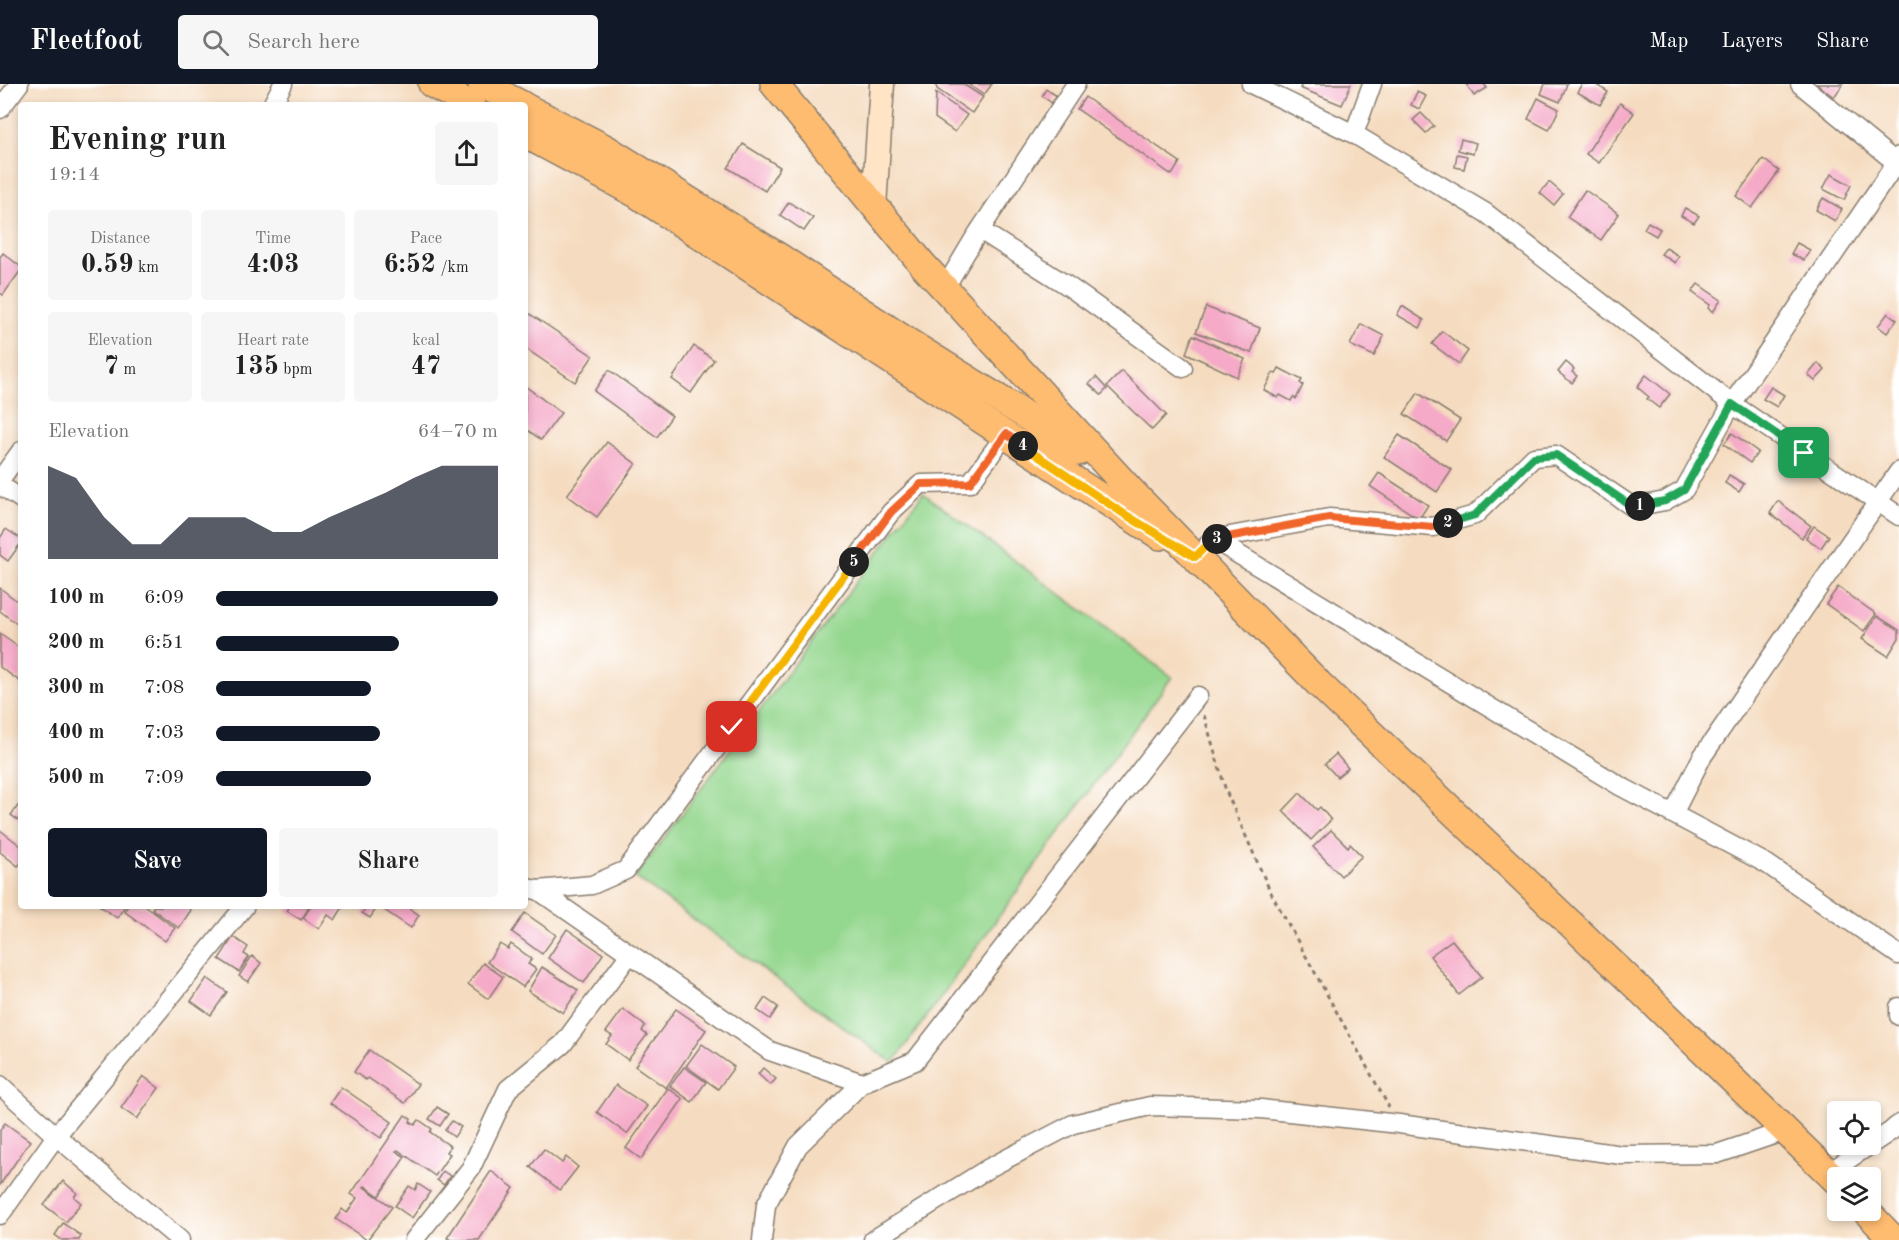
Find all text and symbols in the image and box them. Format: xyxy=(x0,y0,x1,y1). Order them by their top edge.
search box xyxy=(178,15,598,69)
icon: search xyxy=(199,26,232,59)
text: Fleetfoot xyxy=(30,28,142,56)
text: Search here xyxy=(247,31,360,53)
text: Map xyxy=(1649,31,1688,52)
text: Layers xyxy=(1721,31,1783,52)
text: Share xyxy=(1816,31,1869,52)
button: share xyxy=(435,122,498,185)
text: Evening run xyxy=(48,124,227,157)
text: 19:14 xyxy=(48,165,100,185)
text: Distance xyxy=(90,231,150,247)
text: Time xyxy=(255,231,291,247)
text: Pace xyxy=(410,231,442,247)
text: 0.59 xyxy=(81,252,134,278)
text: 4:03 xyxy=(247,252,299,278)
text: 6:52 xyxy=(383,252,436,278)
text: km xyxy=(134,260,159,276)
text: /km xyxy=(436,260,469,276)
text: Elevation xyxy=(87,333,153,349)
text: Heart rate xyxy=(237,333,309,349)
text: kcal xyxy=(412,333,440,349)
text: 7 xyxy=(104,354,119,380)
text: 135 xyxy=(234,354,279,380)
text: 47 xyxy=(411,354,441,380)
text: m xyxy=(119,362,136,378)
text: bpm xyxy=(279,362,312,378)
text: Elevation xyxy=(48,422,129,442)
text: 64–70 m xyxy=(418,422,498,442)
pin xyxy=(1778,427,1829,478)
pin: 4 xyxy=(1008,431,1038,461)
icon: arrive xyxy=(1787,436,1820,469)
text: 4 xyxy=(1018,438,1028,454)
pin: 1 xyxy=(1625,491,1655,521)
text: 1 xyxy=(1635,498,1645,514)
pin: 2 xyxy=(1433,508,1463,538)
text: 2 xyxy=(1443,515,1453,531)
pin: 3 xyxy=(1202,524,1232,554)
text: 3 xyxy=(1212,531,1222,547)
pin: 5 xyxy=(839,547,869,577)
text: 5 xyxy=(849,554,859,570)
text: 100 m xyxy=(48,588,104,608)
text: 6:09 xyxy=(144,588,184,608)
text: 200 m xyxy=(48,633,104,653)
text: 6:51 xyxy=(144,633,184,653)
text: 300 m xyxy=(48,678,104,698)
text: 7:08 xyxy=(144,678,184,698)
pin xyxy=(706,701,757,752)
icon: check xyxy=(715,710,748,743)
text: 400 m xyxy=(48,723,104,743)
text: 7:03 xyxy=(144,723,184,743)
text: 500 m xyxy=(48,768,104,788)
text: 7:09 xyxy=(144,768,184,788)
button: Save xyxy=(48,828,267,897)
button: Share xyxy=(279,828,498,897)
map controls xyxy=(1827,1101,1881,1221)
button: locate xyxy=(1827,1101,1881,1155)
button: layers xyxy=(1827,1167,1881,1221)

